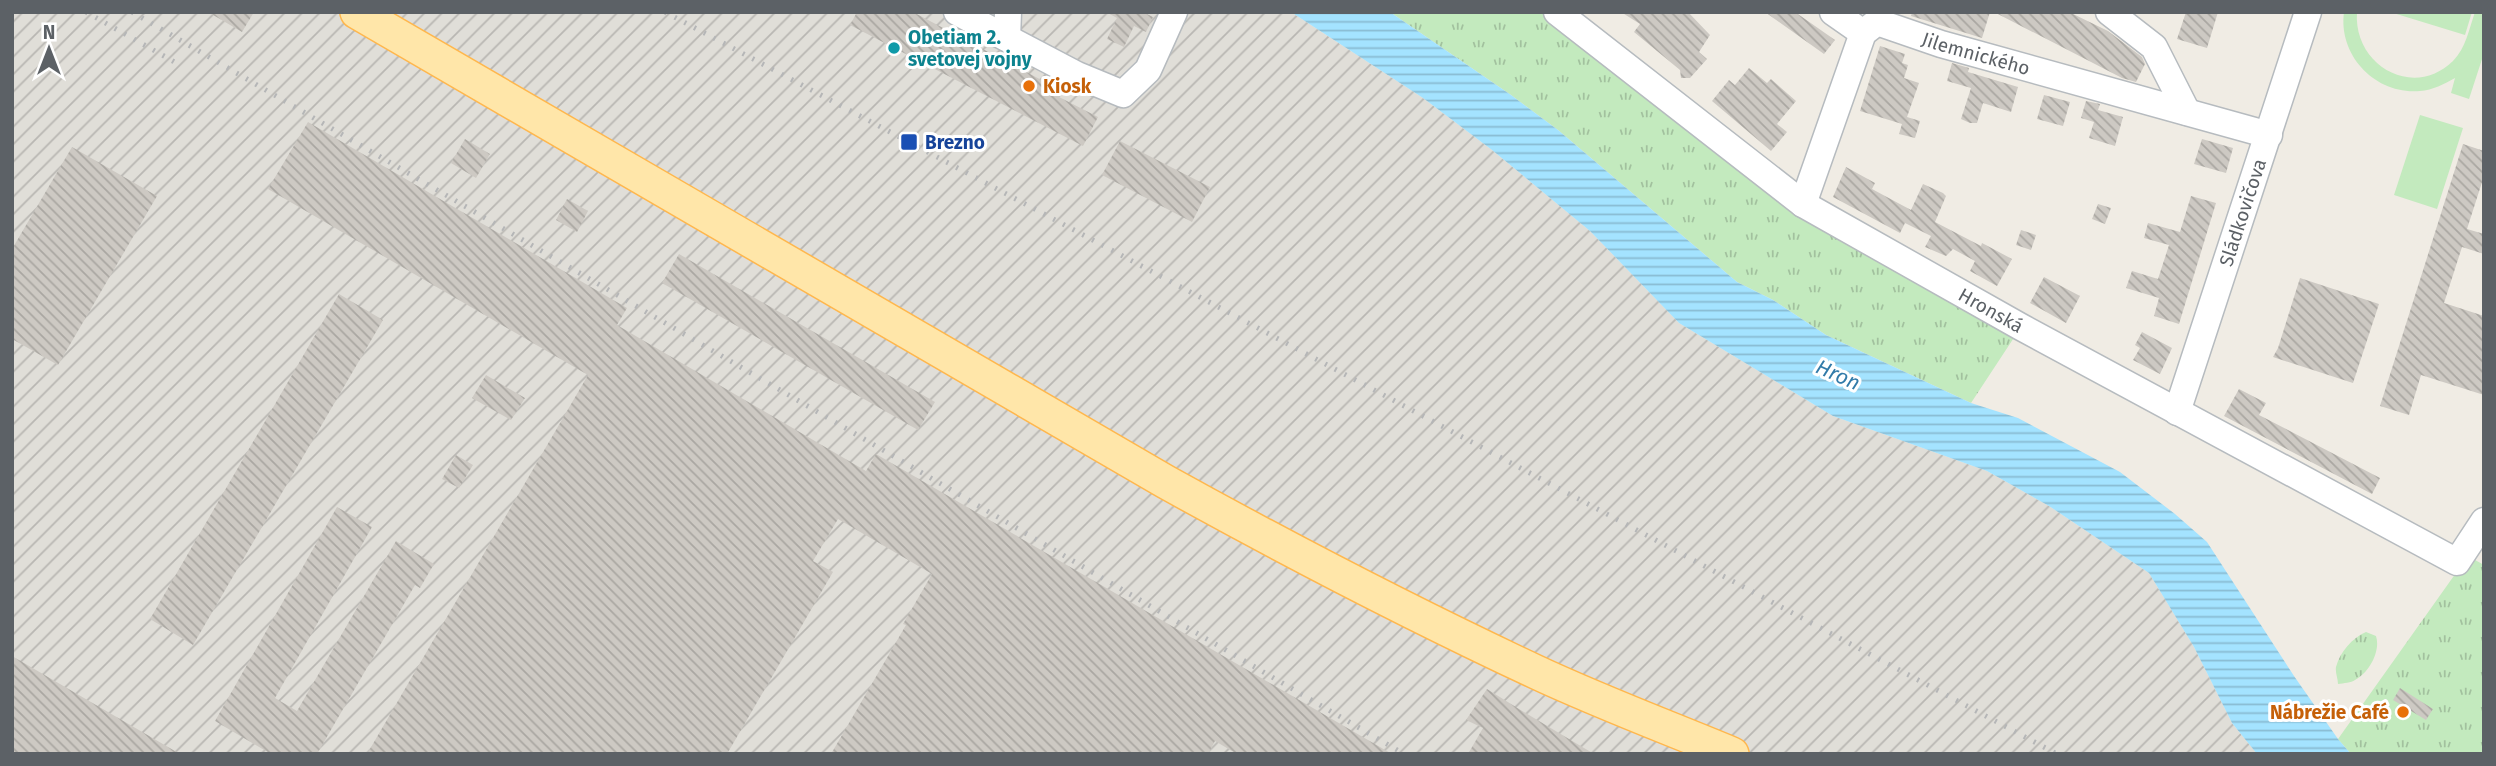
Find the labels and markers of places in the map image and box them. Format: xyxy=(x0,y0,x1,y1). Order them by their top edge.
place label: Obetiam 2. svetovej vojny xyxy=(908,26,1032,71)
marker: Obetiam 2. svetovej vojny xyxy=(886,40,902,56)
place label: Kiosk xyxy=(1043,75,1092,98)
marker: Kiosk xyxy=(1021,78,1037,94)
place label: Brezno xyxy=(925,131,985,154)
marker: Brezno xyxy=(899,132,919,152)
place label: Nábrežie Café xyxy=(2270,701,2389,724)
marker: Nábrežie Café xyxy=(2395,704,2411,720)

